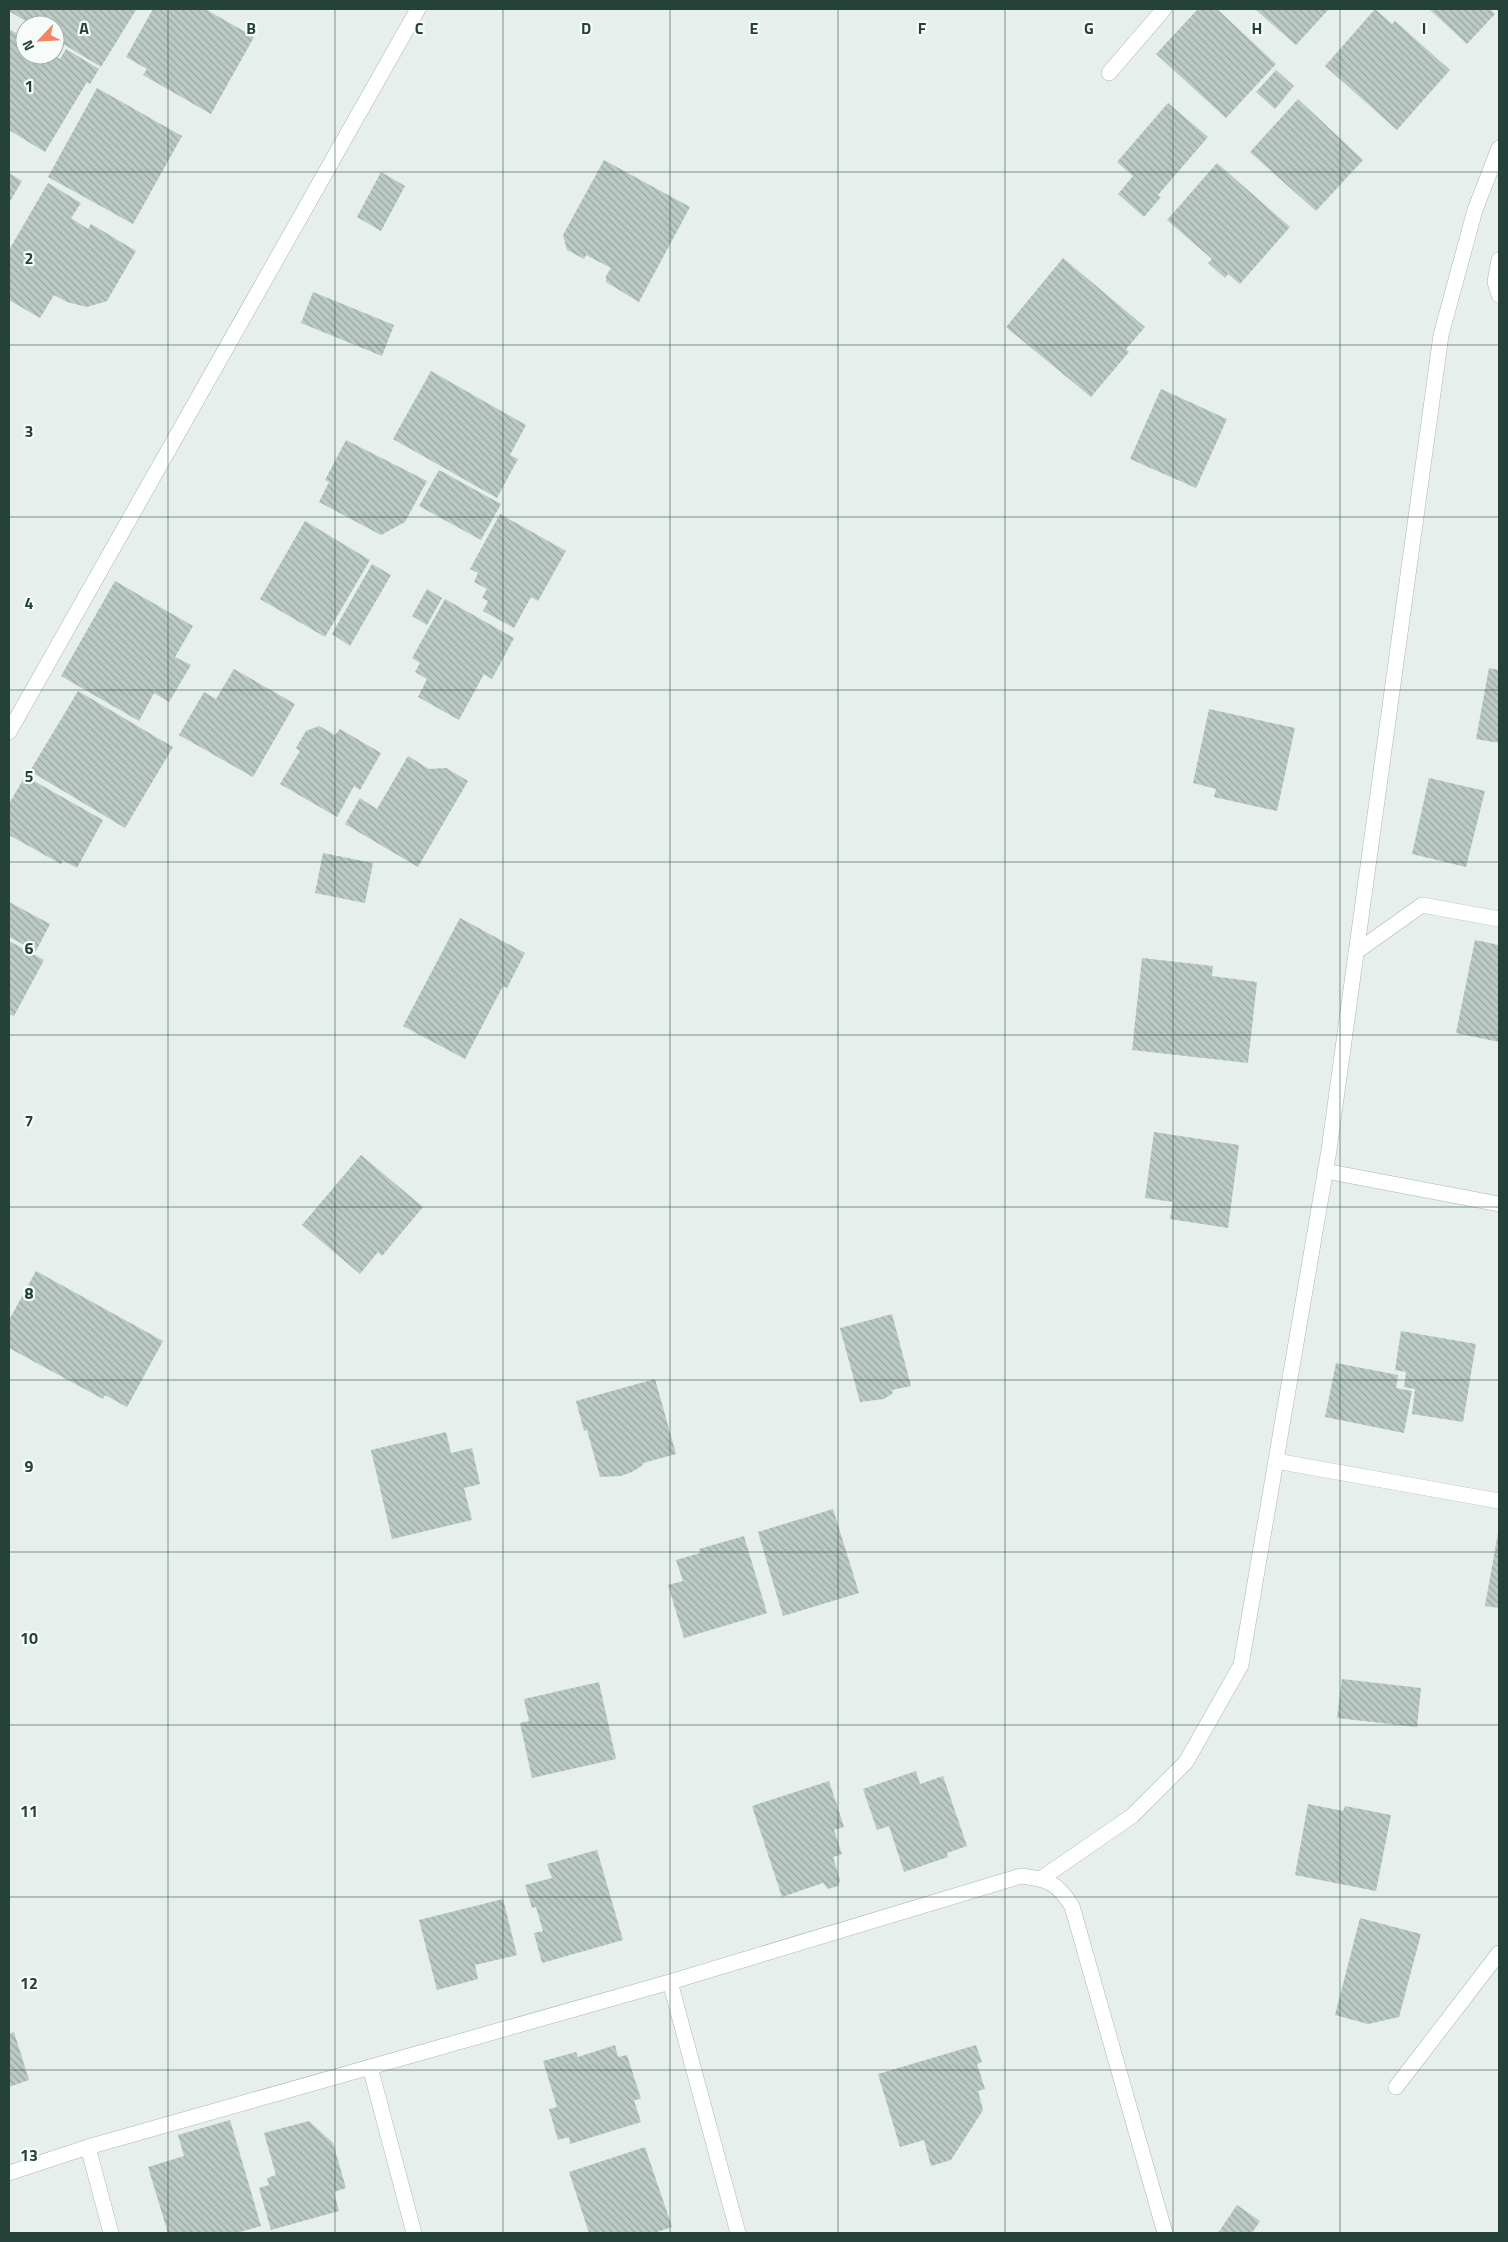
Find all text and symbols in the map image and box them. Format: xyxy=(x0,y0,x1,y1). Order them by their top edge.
north arrow xyxy=(15,15,65,65)
text: A xyxy=(79,16,89,40)
text: B xyxy=(246,16,256,40)
text: C xyxy=(415,16,424,40)
text: D xyxy=(581,16,591,40)
text: E xyxy=(750,16,759,40)
text: F xyxy=(918,16,927,40)
text: G xyxy=(1084,16,1094,40)
text: H xyxy=(1252,16,1262,40)
text: I xyxy=(1422,16,1426,40)
text: N xyxy=(16,37,39,55)
text: 1 xyxy=(25,74,33,98)
text: 2 xyxy=(25,246,33,270)
text: 3 xyxy=(25,419,33,443)
text: 4 xyxy=(25,591,34,615)
text: 5 xyxy=(25,764,34,788)
text: 6 xyxy=(25,936,34,960)
text: 7 xyxy=(25,1109,33,1133)
text: 8 xyxy=(25,1281,34,1305)
text: 9 xyxy=(25,1454,34,1478)
text: 10 xyxy=(20,1626,38,1650)
text: 11 xyxy=(20,1799,38,1823)
text: 12 xyxy=(20,1971,38,1995)
text: 13 xyxy=(20,2143,38,2167)

